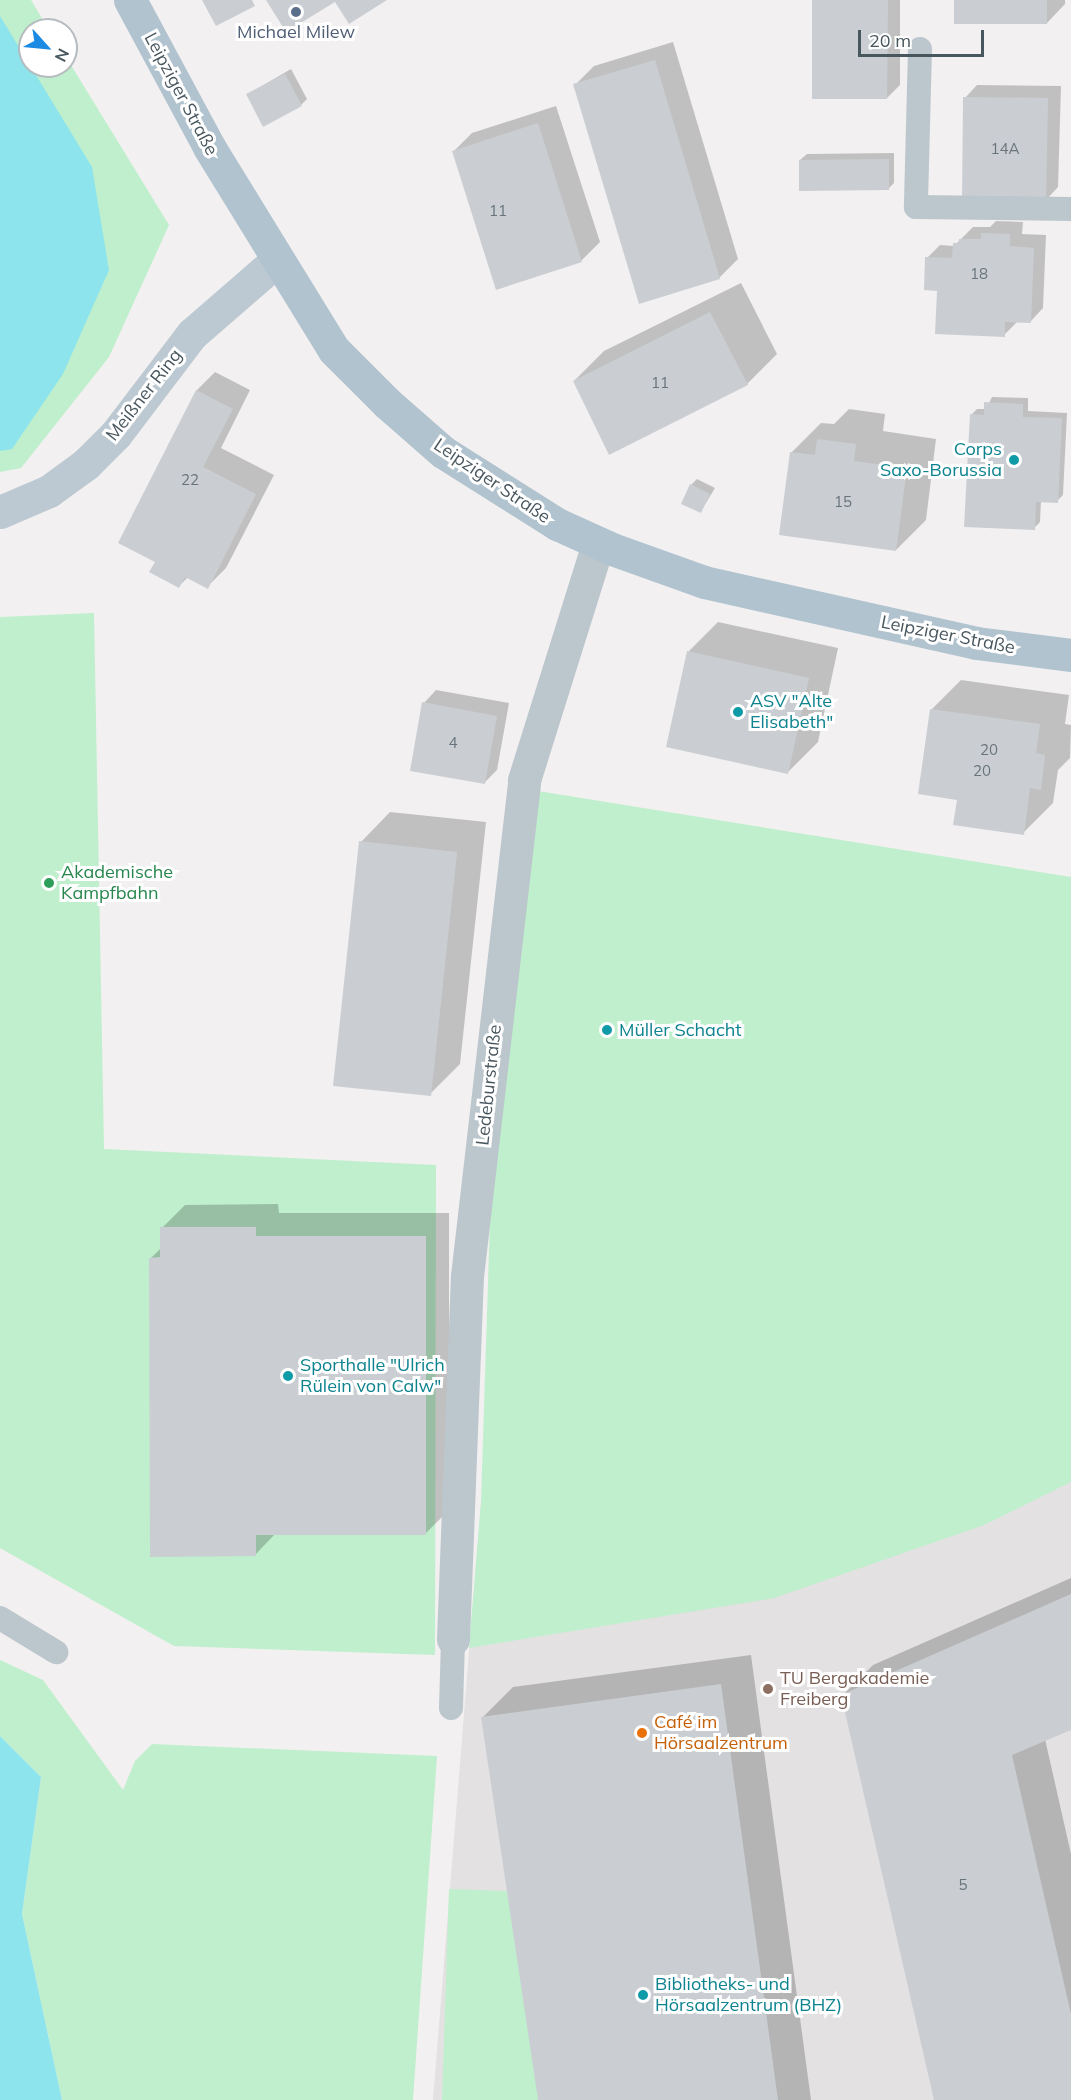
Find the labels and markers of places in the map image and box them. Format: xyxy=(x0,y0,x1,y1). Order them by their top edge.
marker: Michael Milew xyxy=(289,5,303,19)
place label: Michael Milew xyxy=(237,21,355,43)
place label: Corps Saxo-Borussia xyxy=(880,439,1002,482)
marker: Corps Saxo-Borussia xyxy=(1007,453,1021,467)
place label: ASV "Alte Elisabeth" xyxy=(750,691,833,734)
marker: ASV "Alte Elisabeth" xyxy=(731,705,745,719)
place label: Akademische Kampfbahn xyxy=(61,862,173,904)
marker: Akademische Kampfbahn xyxy=(42,876,56,890)
place label: Müller Schacht xyxy=(619,1019,742,1041)
marker: Müller Schacht xyxy=(600,1023,614,1037)
place label: Sporthalle "Ulrich Rülein von Calw" xyxy=(300,1355,445,1398)
marker: Sporthalle "Ulrich Rülein von Calw" xyxy=(281,1369,295,1383)
place label: TU Bergakademie Freiberg xyxy=(780,1668,929,1710)
marker: TU Bergakademie Freiberg xyxy=(761,1682,775,1696)
place label: Café im Hörsaalzentrum xyxy=(654,1712,788,1754)
marker: Café im Hörsaalzentrum xyxy=(635,1726,649,1740)
place label: Bibliotheks- und Hörsaalzentrum (BHZ) xyxy=(655,1974,842,2016)
marker: Bibliotheks- und Hörsaalzentrum (BHZ) xyxy=(636,1988,650,2002)

